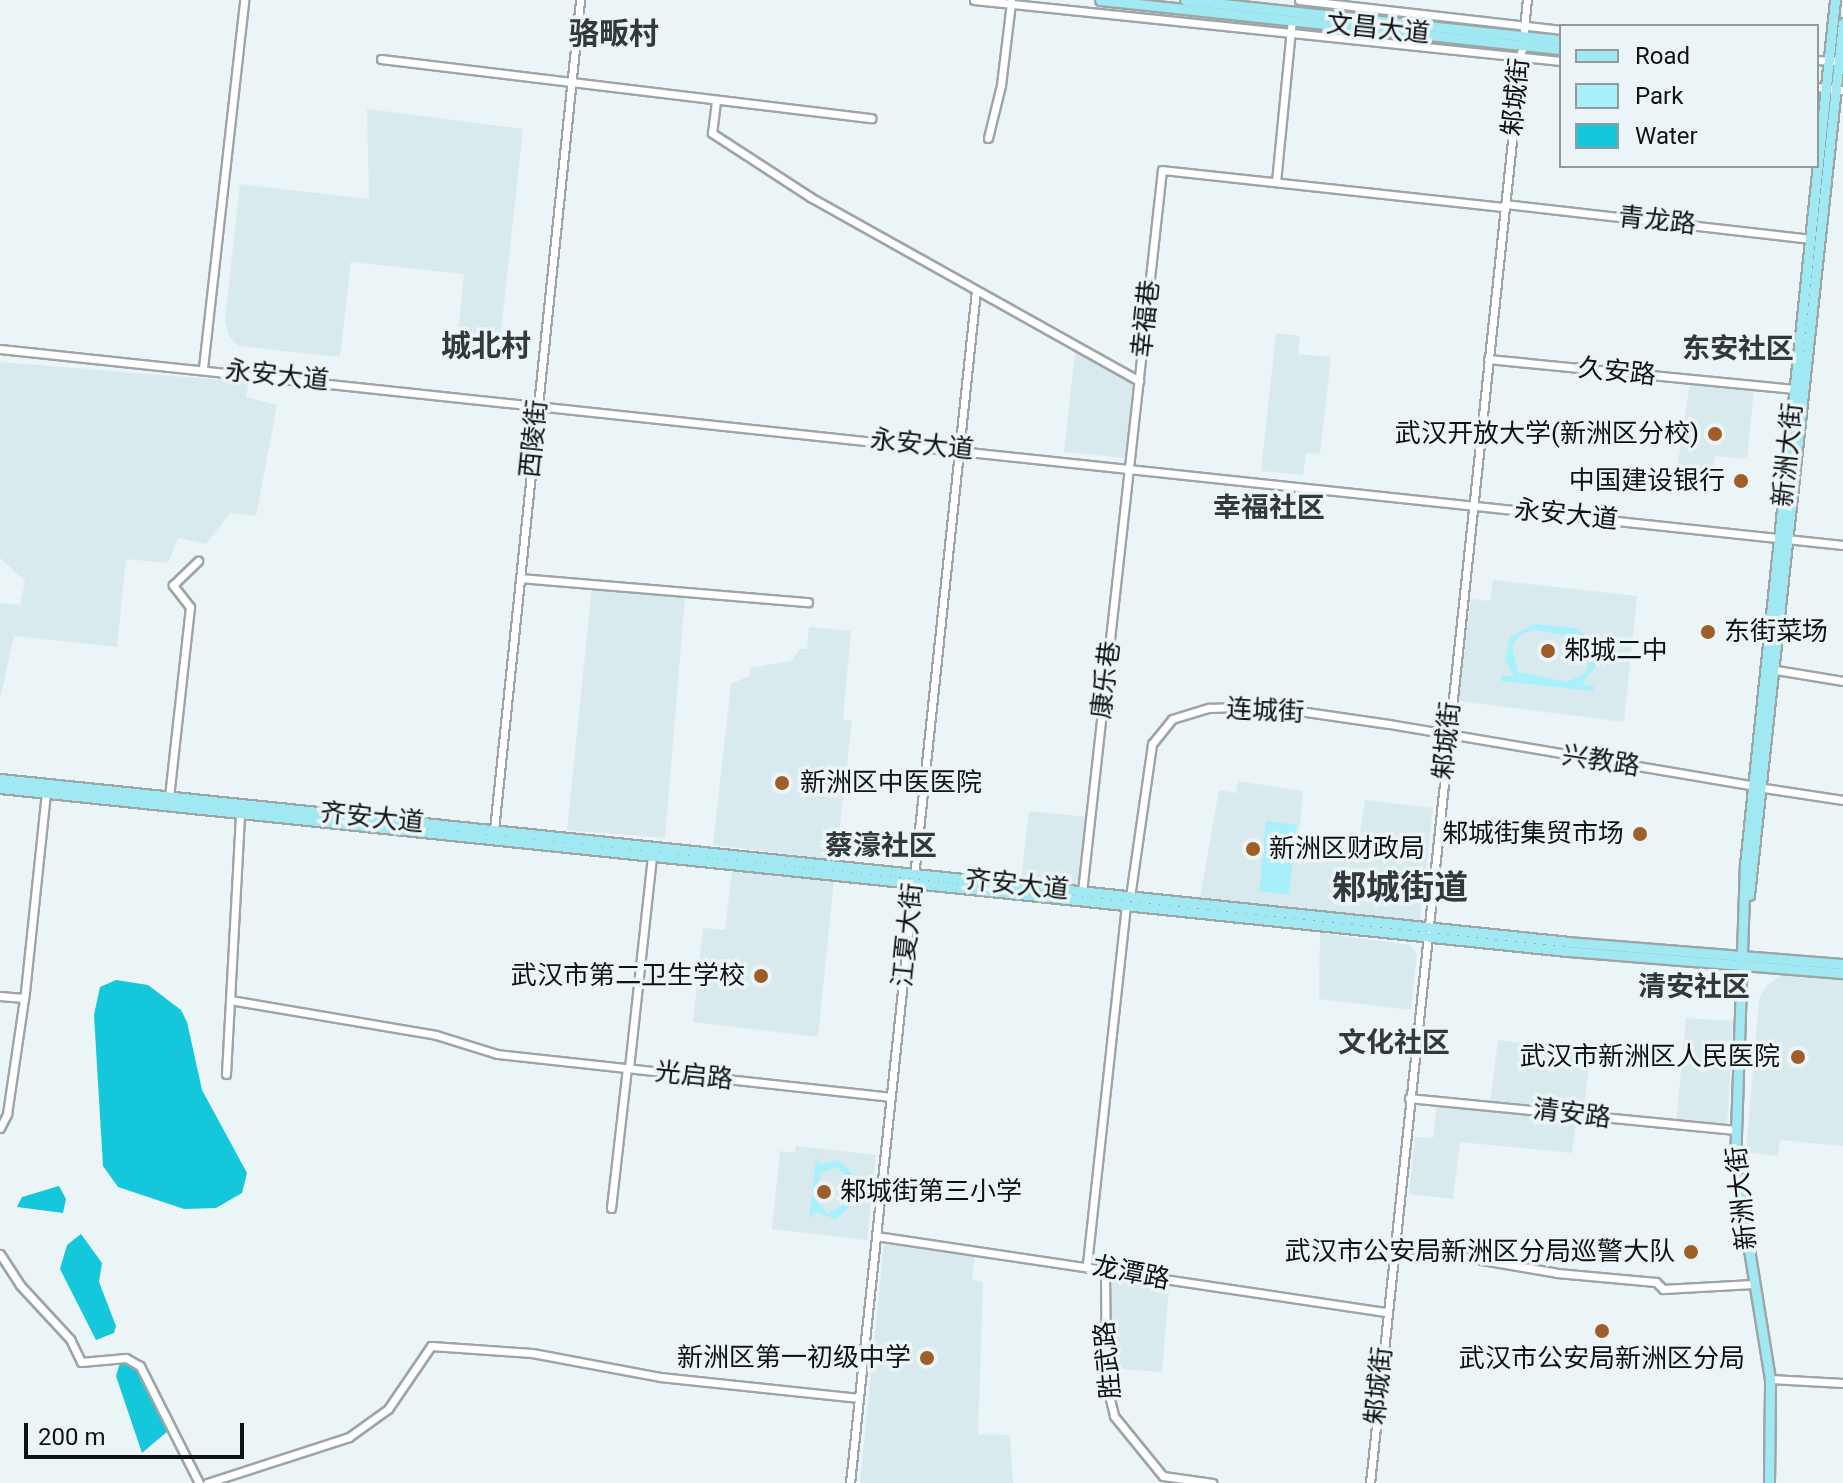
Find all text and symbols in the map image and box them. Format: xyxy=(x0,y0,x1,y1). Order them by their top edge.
street label: 文昌大道 xyxy=(1325,8,1431,50)
district label: 骆畈村 xyxy=(569,16,659,52)
legend xyxy=(1559,24,1819,168)
text: Road xyxy=(1635,42,1690,70)
street label: 邾城街 xyxy=(1496,57,1536,137)
text: Park xyxy=(1635,82,1683,110)
text: Water xyxy=(1635,122,1698,150)
street label: 青龙路 xyxy=(1617,201,1697,241)
street label: 幸福巷 xyxy=(1126,279,1166,359)
district label: 城北村 xyxy=(441,328,531,364)
district label: 东安社区 xyxy=(1682,332,1794,366)
street label: 久安路 xyxy=(1577,352,1657,392)
street label: 永安大道 xyxy=(224,355,330,397)
street label: 西陵街 xyxy=(514,399,554,479)
street label: 新洲大街 xyxy=(1767,402,1809,508)
place label: 武汉开放大学(新洲区分校) xyxy=(1395,418,1699,450)
street label: 永安大道 xyxy=(869,424,975,466)
marker: 武汉开放大学(新洲区分校) xyxy=(1706,425,1724,443)
place label: 中国建设银行 xyxy=(1569,465,1725,497)
marker: 中国建设银行 xyxy=(1732,472,1750,490)
district label: 幸福社区 xyxy=(1213,491,1325,525)
street label: 永安大道 xyxy=(1513,494,1619,536)
place label: 东街菜场 xyxy=(1724,616,1828,648)
marker: 东街菜场 xyxy=(1699,623,1717,641)
place label: 邾城二中 xyxy=(1564,635,1668,667)
street label: 康乐巷 xyxy=(1086,639,1126,721)
marker: 邾城二中 xyxy=(1539,642,1557,660)
street label: 连城街 xyxy=(1225,693,1305,729)
street label: 邾城街 xyxy=(1427,701,1467,781)
street label: 兴教路 xyxy=(1560,739,1642,783)
place label: 新洲区中医医院 xyxy=(800,767,982,799)
marker: 新洲区中医医院 xyxy=(771,772,793,794)
street label: 齐安大道 xyxy=(319,797,425,839)
place label: 邾城街集贸市场 xyxy=(1442,818,1624,850)
marker: 邾城街集贸市场 xyxy=(1631,825,1649,843)
district label: 蔡濠社区 xyxy=(825,829,937,863)
place label: 新洲区财政局 xyxy=(1269,833,1425,865)
marker: 新洲区财政局 xyxy=(1244,840,1262,858)
street label: 齐安大道 xyxy=(964,864,1070,906)
district label: 邾城街道 xyxy=(1332,868,1468,908)
street label: 江夏大街 xyxy=(887,882,929,988)
place label: 武汉市第二卫生学校 xyxy=(511,960,745,992)
marker: 武汉市第二卫生学校 xyxy=(752,967,770,985)
district label: 清安社区 xyxy=(1638,970,1750,1004)
district label: 文化社区 xyxy=(1338,1026,1450,1060)
place label: 武汉市新洲区人民医院 xyxy=(1520,1041,1780,1073)
marker: 武汉市新洲区人民医院 xyxy=(1787,1046,1809,1068)
street label: 光启路 xyxy=(654,1056,734,1096)
street label: 清安路 xyxy=(1531,1094,1613,1134)
street label: 新洲大街 xyxy=(1721,1145,1763,1251)
place label: 邾城街第三小学 xyxy=(840,1176,1022,1208)
marker: 邾城街第三小学 xyxy=(815,1183,833,1201)
place label: 武汉市公安局新洲区分局巡警大队 xyxy=(1285,1236,1675,1268)
marker: 武汉市公安局新洲区分局巡警大队 xyxy=(1682,1243,1700,1261)
street label: 龙潭路 xyxy=(1090,1250,1172,1296)
street label: 胜武路 xyxy=(1089,1320,1127,1400)
marker: 武汉市公安局新洲区分局 xyxy=(1593,1322,1611,1340)
place label: 新洲区第一初级中学 xyxy=(677,1342,911,1374)
place label: 武汉市公安局新洲区分局 xyxy=(1459,1343,1745,1375)
street label: 邾城街 xyxy=(1359,1346,1399,1426)
marker: 新洲区第一初级中学 xyxy=(918,1349,936,1367)
scale bar xyxy=(28,1407,248,1457)
text: 200 m xyxy=(38,1423,105,1451)

